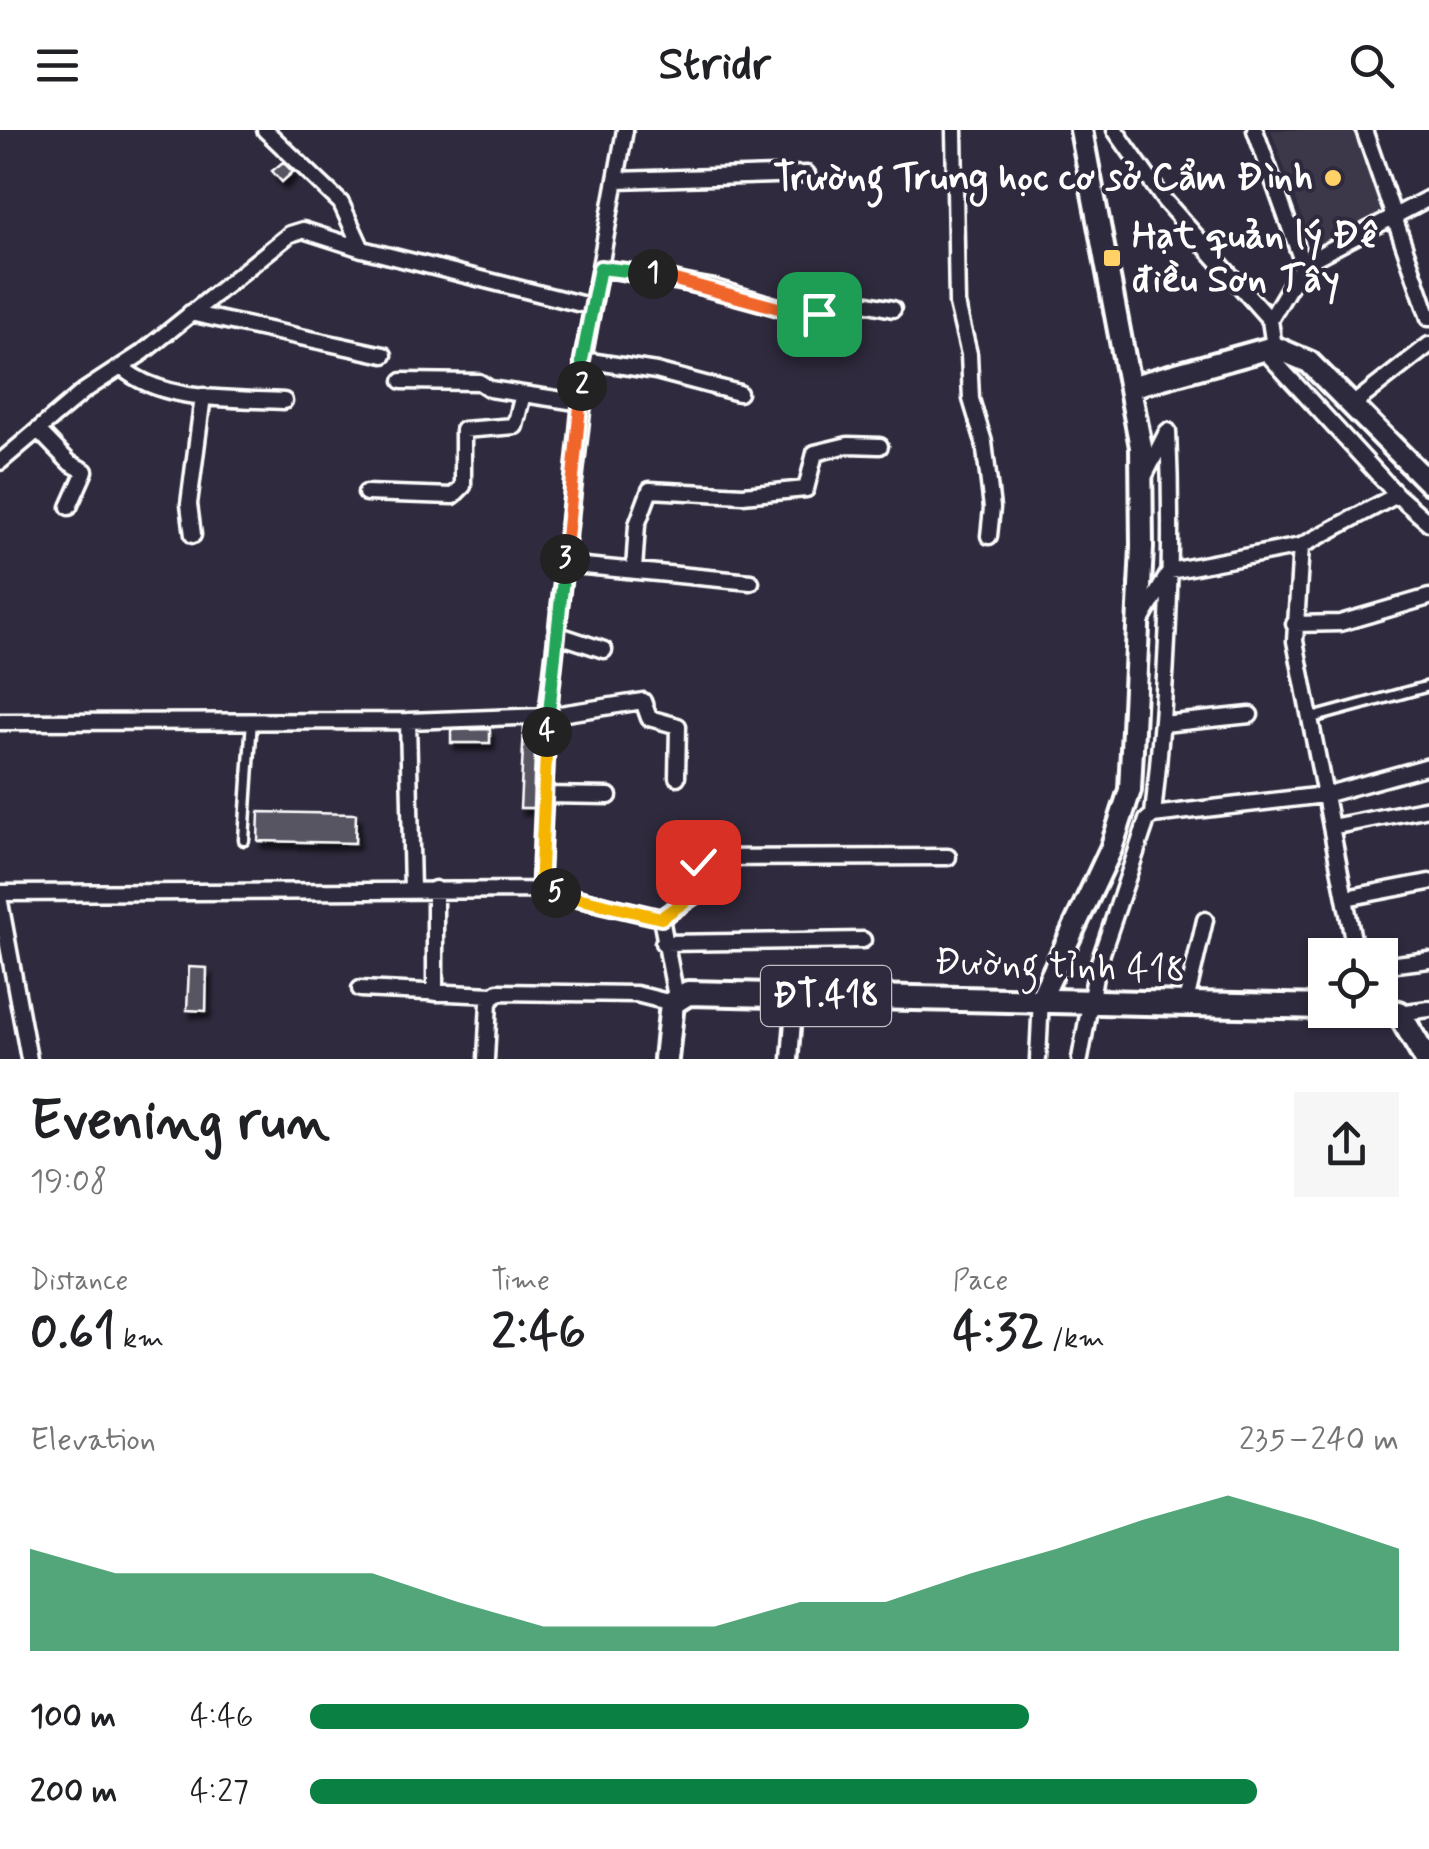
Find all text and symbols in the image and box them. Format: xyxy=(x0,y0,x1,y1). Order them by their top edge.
text: Stridr xyxy=(658,36,771,95)
icon: menu xyxy=(30,38,85,93)
icon: search xyxy=(1344,38,1399,93)
place label: Trường Trung học cơ sở Cẩm Đình xyxy=(773,154,1313,208)
marker: Trường Trung học cơ sở Cẩm Đình xyxy=(1322,167,1344,189)
place label: Hạt quản lý Đê điều Sơn Tây xyxy=(1132,212,1378,305)
marker: Hạt quản lý Đê điều Sơn Tây xyxy=(1101,247,1123,269)
pin: 1 xyxy=(628,249,678,299)
text: 1 xyxy=(647,255,659,292)
pin xyxy=(777,272,862,357)
icon: arrive xyxy=(792,287,847,342)
pin: 2 xyxy=(557,361,607,411)
text: 2 xyxy=(575,367,589,404)
pin: 3 xyxy=(540,534,590,584)
text: 3 xyxy=(559,540,571,577)
pin: 4 xyxy=(522,707,572,757)
text: 4 xyxy=(539,713,555,750)
pin xyxy=(656,820,741,905)
icon: check xyxy=(671,835,726,890)
pin: 5 xyxy=(531,868,581,918)
text: 5 xyxy=(548,874,564,911)
street label: Đường tỉnh 418 xyxy=(933,938,1187,1000)
map controls xyxy=(1308,938,1398,1028)
button: locate xyxy=(1308,938,1398,1028)
road number: ĐT.418 xyxy=(761,966,891,1026)
text: Evening run xyxy=(30,1087,330,1159)
button: share xyxy=(1294,1092,1399,1197)
text: 19:08 xyxy=(30,1161,107,1203)
text: Distance xyxy=(30,1263,128,1300)
text: Time xyxy=(491,1263,550,1300)
text: Pace xyxy=(953,1263,1008,1300)
text: 0.61 xyxy=(30,1300,115,1366)
text: 2:46 xyxy=(491,1300,586,1366)
text: 4:32 xyxy=(953,1300,1044,1366)
text: km xyxy=(115,1321,164,1358)
text: /km xyxy=(1044,1321,1105,1358)
text: Elevation xyxy=(30,1419,156,1461)
text: 235–240 m xyxy=(1239,1419,1399,1461)
text: 100 m xyxy=(30,1696,116,1738)
text: 4:46 xyxy=(190,1696,254,1738)
text: 200 m xyxy=(30,1771,117,1813)
text: 4:27 xyxy=(190,1771,249,1813)

